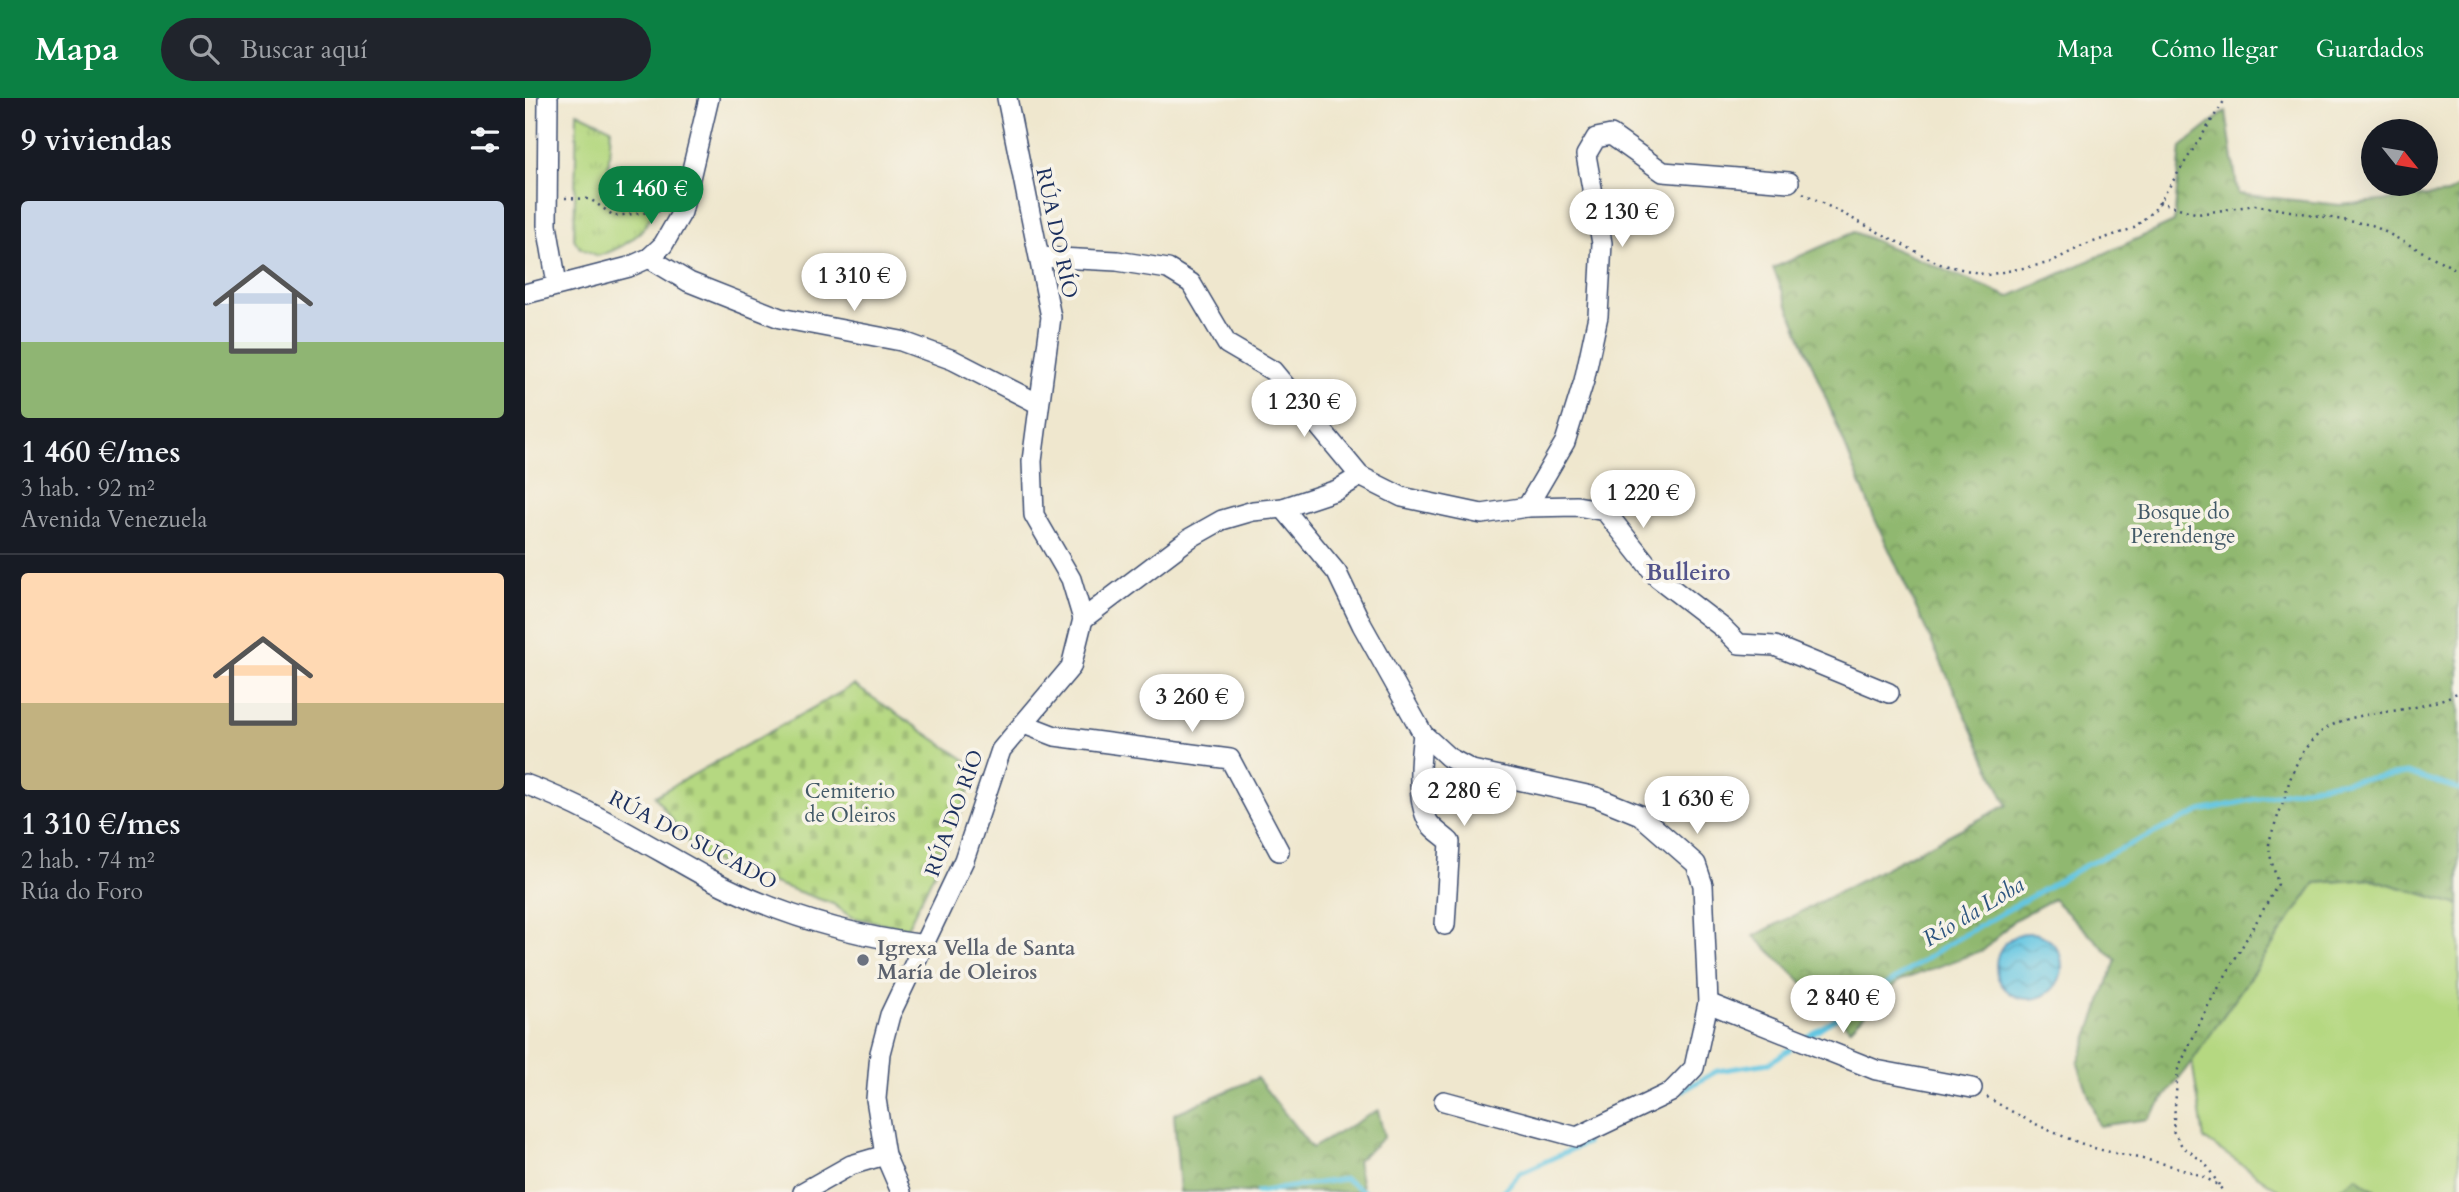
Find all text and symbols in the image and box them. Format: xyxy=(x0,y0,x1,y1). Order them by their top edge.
search box xyxy=(161,18,651,81)
text: Mapa xyxy=(35,27,119,72)
icon: search xyxy=(185,30,223,68)
text: Buscar aquí xyxy=(241,32,368,67)
text: Mapa xyxy=(2057,33,2113,66)
text: Cómo llegar xyxy=(2151,33,2278,66)
text: Guardados xyxy=(2316,33,2424,66)
north arrow xyxy=(2361,119,2438,196)
map controls xyxy=(2361,119,2438,196)
text: 9 viviendas xyxy=(21,120,172,161)
icon: filters xyxy=(466,121,504,159)
street label: RÚA DO RÍO xyxy=(1029,165,1085,301)
pin: 1 460 € xyxy=(586,166,716,226)
text: 1 460 € xyxy=(614,173,688,204)
pin: 2 130 € xyxy=(1557,190,1687,249)
text: 2 130 € xyxy=(1585,196,1659,227)
icon: home xyxy=(200,246,326,372)
pin: 1 310 € xyxy=(789,254,919,313)
text: 1 310 € xyxy=(817,260,891,291)
pin: 1 230 € xyxy=(1239,380,1369,439)
text: 1 230 € xyxy=(1267,386,1341,417)
text: 1 460 €/mes xyxy=(21,432,181,473)
pin: 1 220 € xyxy=(1578,470,1708,530)
text: 3 hab. · 92 m² xyxy=(21,473,155,504)
text: 1 220 € xyxy=(1606,477,1680,508)
park label: Bosque do Perendenge xyxy=(2130,498,2236,551)
text: Avenida Venezuela xyxy=(21,504,207,535)
district label: Bulleiro xyxy=(1646,557,1730,588)
icon: home xyxy=(200,618,326,744)
pin: 3 260 € xyxy=(1127,674,1257,734)
text: 3 260 € xyxy=(1155,681,1229,712)
street label: RÚA DO RÍO xyxy=(917,745,991,881)
pin: 2 280 € xyxy=(1399,768,1529,828)
text: 2 280 € xyxy=(1427,775,1501,806)
pin: 1 630 € xyxy=(1632,776,1762,836)
park label: Cemiterio de Oleiros xyxy=(804,777,896,830)
street label: RÚA DO SUCADO xyxy=(603,783,783,897)
text: 1 630 € xyxy=(1660,783,1734,814)
text: 1 310 €/mes xyxy=(21,804,181,845)
text: 2 hab. · 74 m² xyxy=(21,845,155,876)
water label: Río da Loba xyxy=(1917,869,2030,954)
text: Rúa do Foro xyxy=(21,876,143,907)
place label: Igrexa Vella de Santa María de Oleiros xyxy=(877,934,1076,987)
marker: Igrexa Vella de Santa María de Oleiros xyxy=(855,952,871,968)
pin: 2 840 € xyxy=(1778,976,1908,1035)
text: 2 840 € xyxy=(1806,982,1880,1013)

